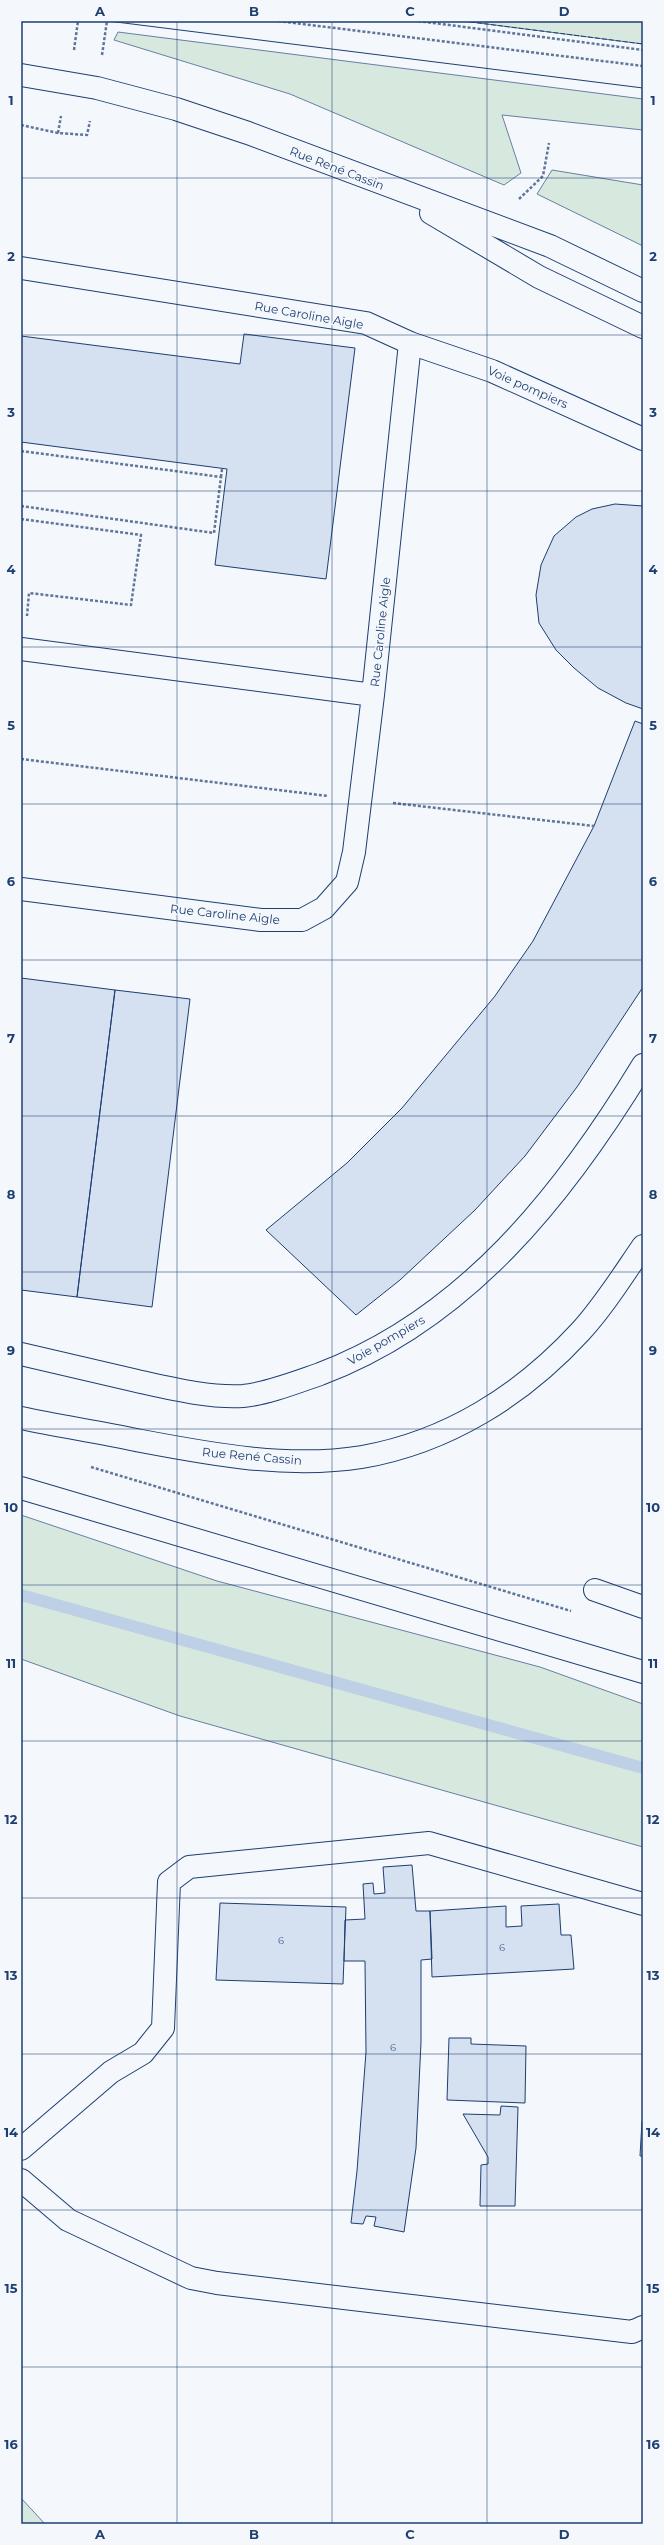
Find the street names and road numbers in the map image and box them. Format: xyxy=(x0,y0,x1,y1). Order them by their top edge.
street label: Rue René Cassin xyxy=(288,143,386,193)
street label: Rue Caroline Aigle xyxy=(253,298,365,332)
street label: Voie pompiers xyxy=(485,363,571,412)
street label: Rue Caroline Aigle xyxy=(367,576,393,688)
street label: Rue Caroline Aigle xyxy=(169,901,281,927)
street label: Voie pompiers xyxy=(345,1312,427,1368)
street label: Rue René Cassin xyxy=(201,1444,303,1468)

